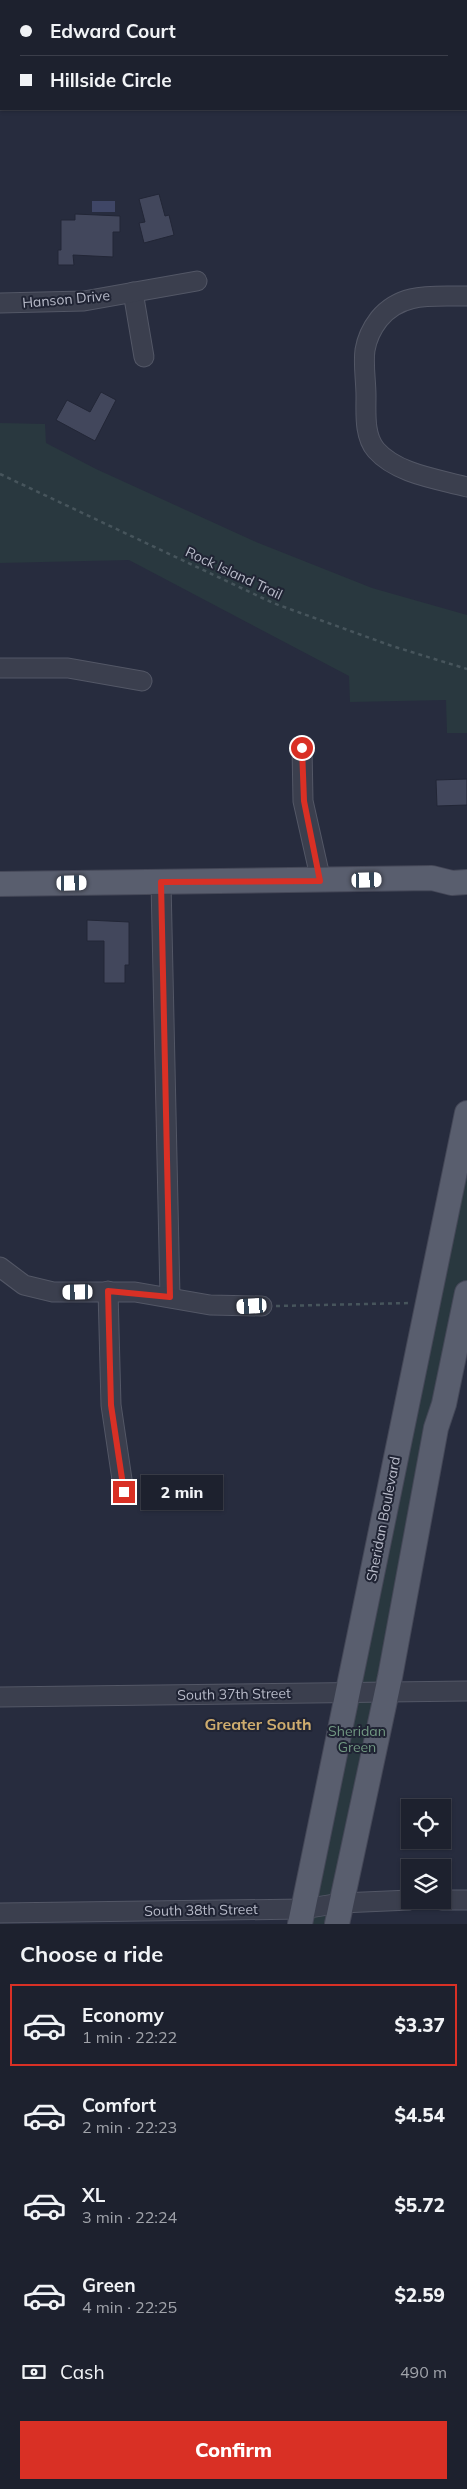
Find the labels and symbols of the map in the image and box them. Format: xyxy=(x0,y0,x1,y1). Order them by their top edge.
street label: Hanson Drive xyxy=(21,286,111,312)
street label: Rock Island Trail xyxy=(182,543,286,603)
route start xyxy=(291,737,313,759)
car xyxy=(351,872,382,888)
car xyxy=(56,875,87,891)
car xyxy=(62,1284,93,1300)
car xyxy=(236,1298,267,1314)
street label: Sheridan Boulevard xyxy=(362,1455,404,1583)
callout: 2 min xyxy=(142,1474,224,1510)
route end xyxy=(113,1481,135,1503)
street label: South 37th Street xyxy=(177,1684,291,1704)
district label: Greater South xyxy=(204,1714,312,1734)
park label: Sheridan Green xyxy=(328,1722,386,1756)
street label: South 38th Street xyxy=(144,1900,258,1920)

